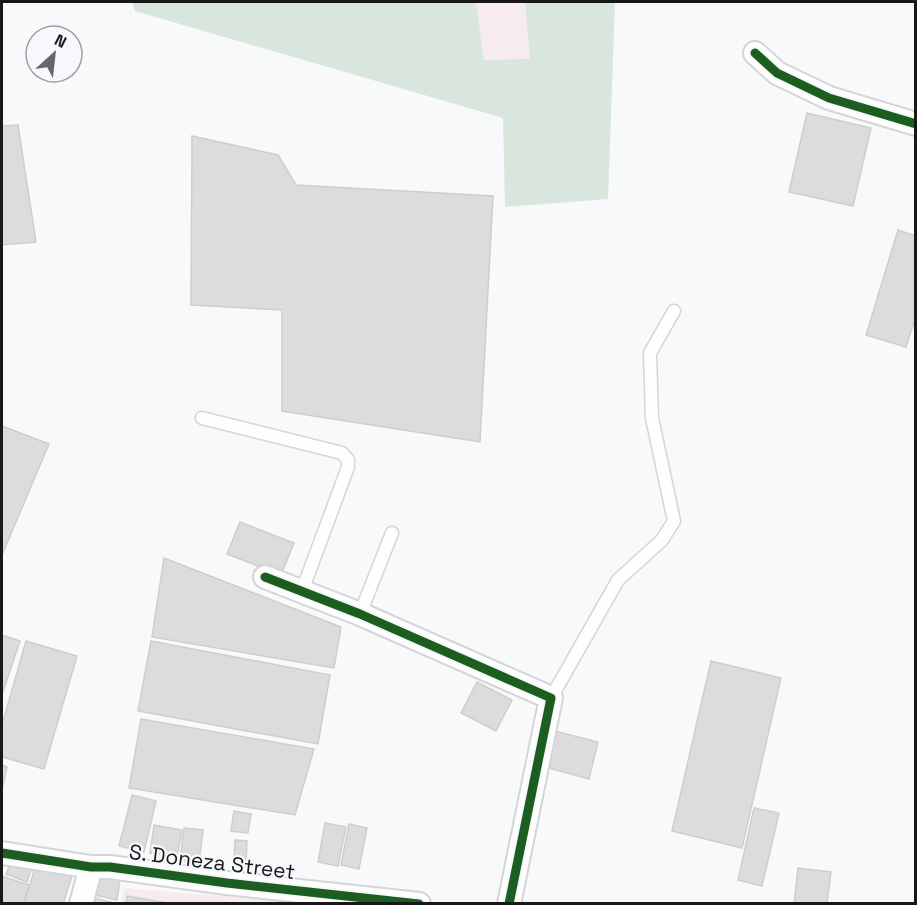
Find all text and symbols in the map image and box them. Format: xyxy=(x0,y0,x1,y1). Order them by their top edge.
north arrow xyxy=(24,24,84,84)
text: N xyxy=(51,29,70,53)
street label: S. Doneza Street xyxy=(127,838,297,885)

